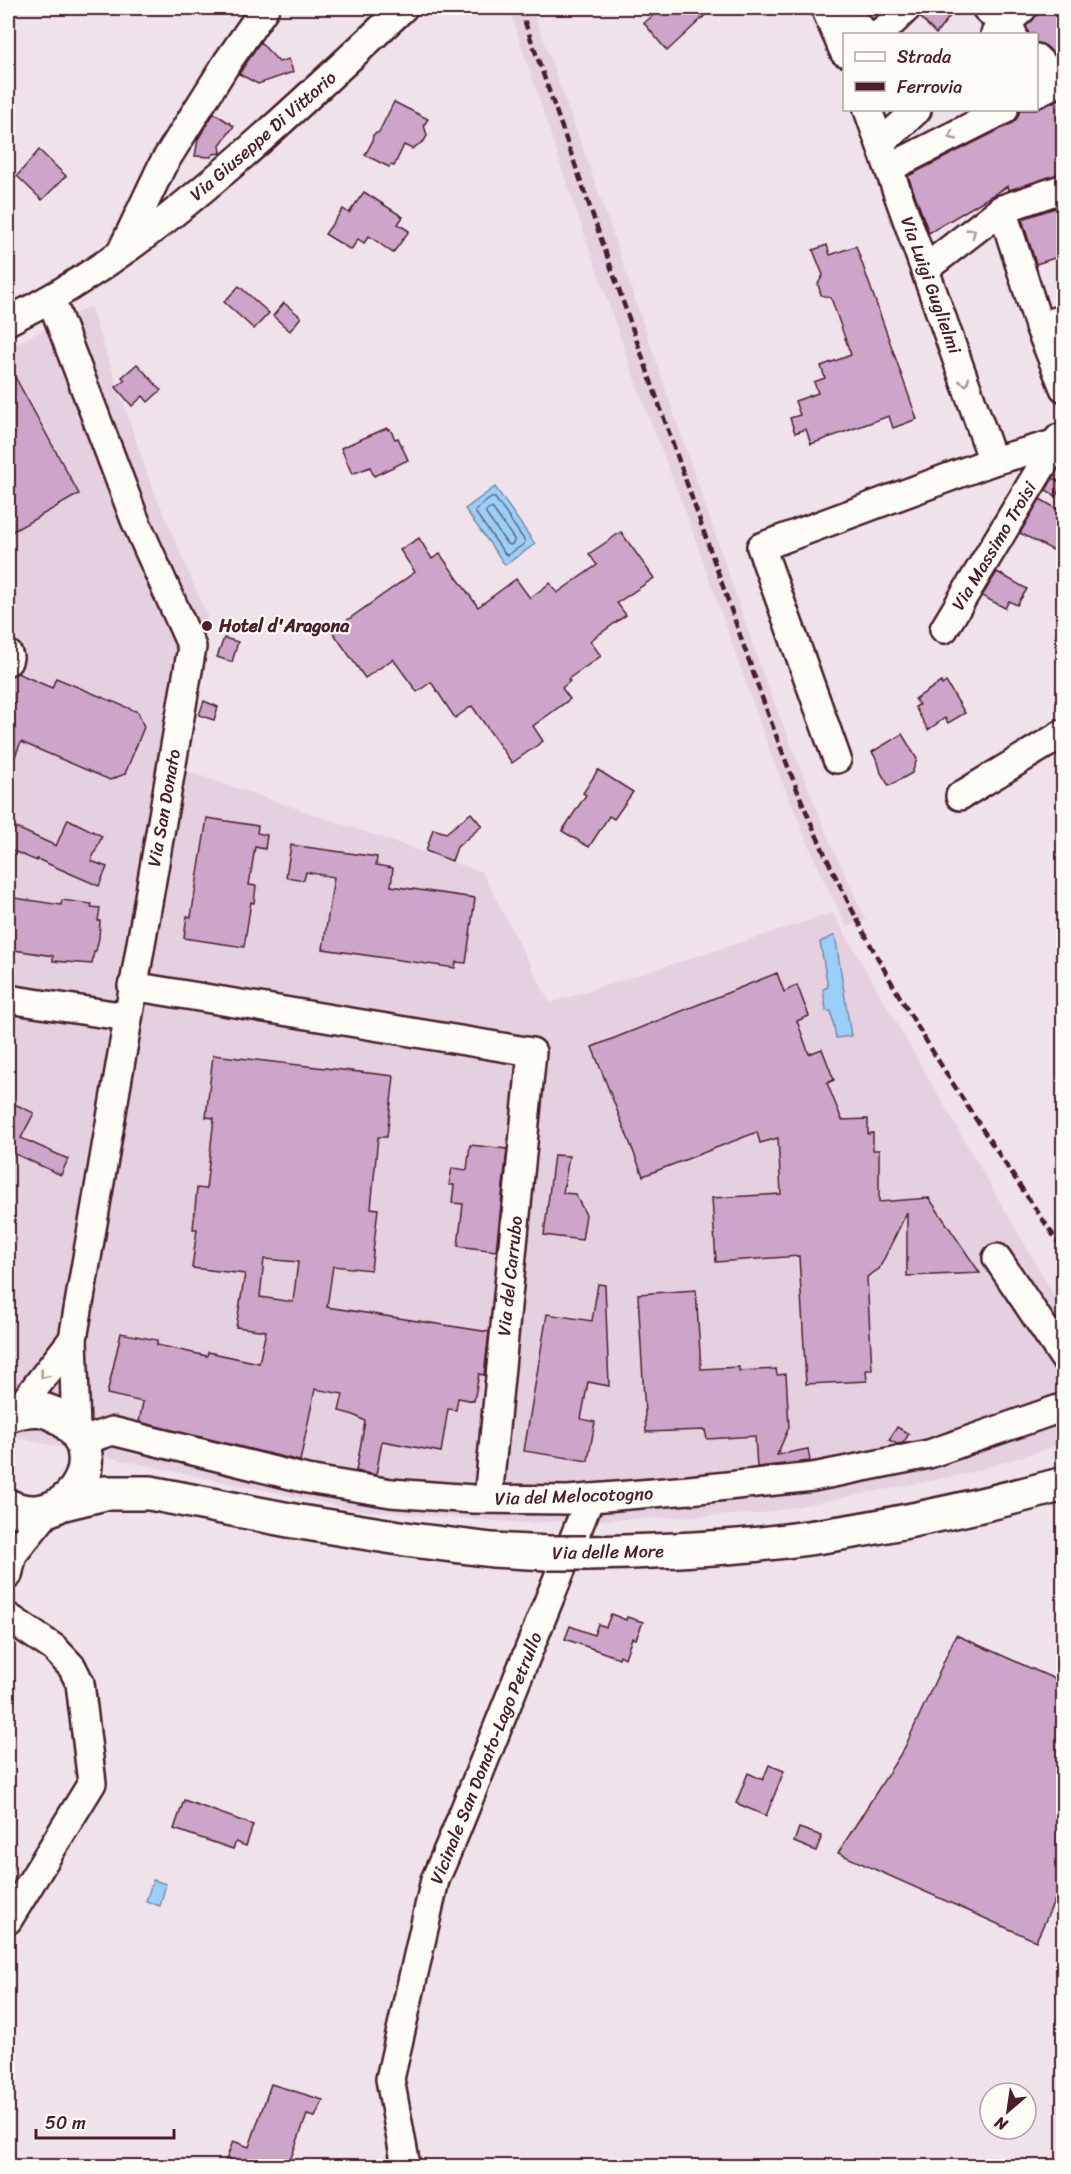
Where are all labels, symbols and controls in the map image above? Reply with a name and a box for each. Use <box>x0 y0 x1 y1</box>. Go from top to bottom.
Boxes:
legend <box>843 33 1038 111</box>
text: Strada <box>897 41 952 73</box>
street label: Via Giuseppe Di Vittorio <box>182 63 344 209</box>
text: Ferrovia <box>897 71 962 103</box>
one-way arrow <box>948 129 958 140</box>
street label: Via Luigi Guglielmi <box>891 212 971 359</box>
one-way arrow <box>965 229 976 240</box>
one-way arrow <box>958 376 971 387</box>
street label: Via Massimo Troisi <box>943 474 1046 617</box>
place label: Hotel d'Aragona <box>218 610 350 642</box>
marker: Hotel d'Aragona <box>200 619 214 633</box>
street label: Via San Donato <box>138 747 190 869</box>
street label: Via del Carrubo <box>488 1214 532 1338</box>
one-way arrow <box>40 1368 51 1379</box>
street label: Via del Melocotogno <box>494 1477 654 1515</box>
street label: Via delle More <box>552 1535 664 1569</box>
street label: Vicinale San Donato-Lago Petrullo <box>421 1627 551 1889</box>
north arrow <box>978 2081 1038 2141</box>
scale bar <box>36 2102 174 2140</box>
text: 50 m <box>45 2107 86 2139</box>
text: N <box>988 2108 1014 2140</box>

